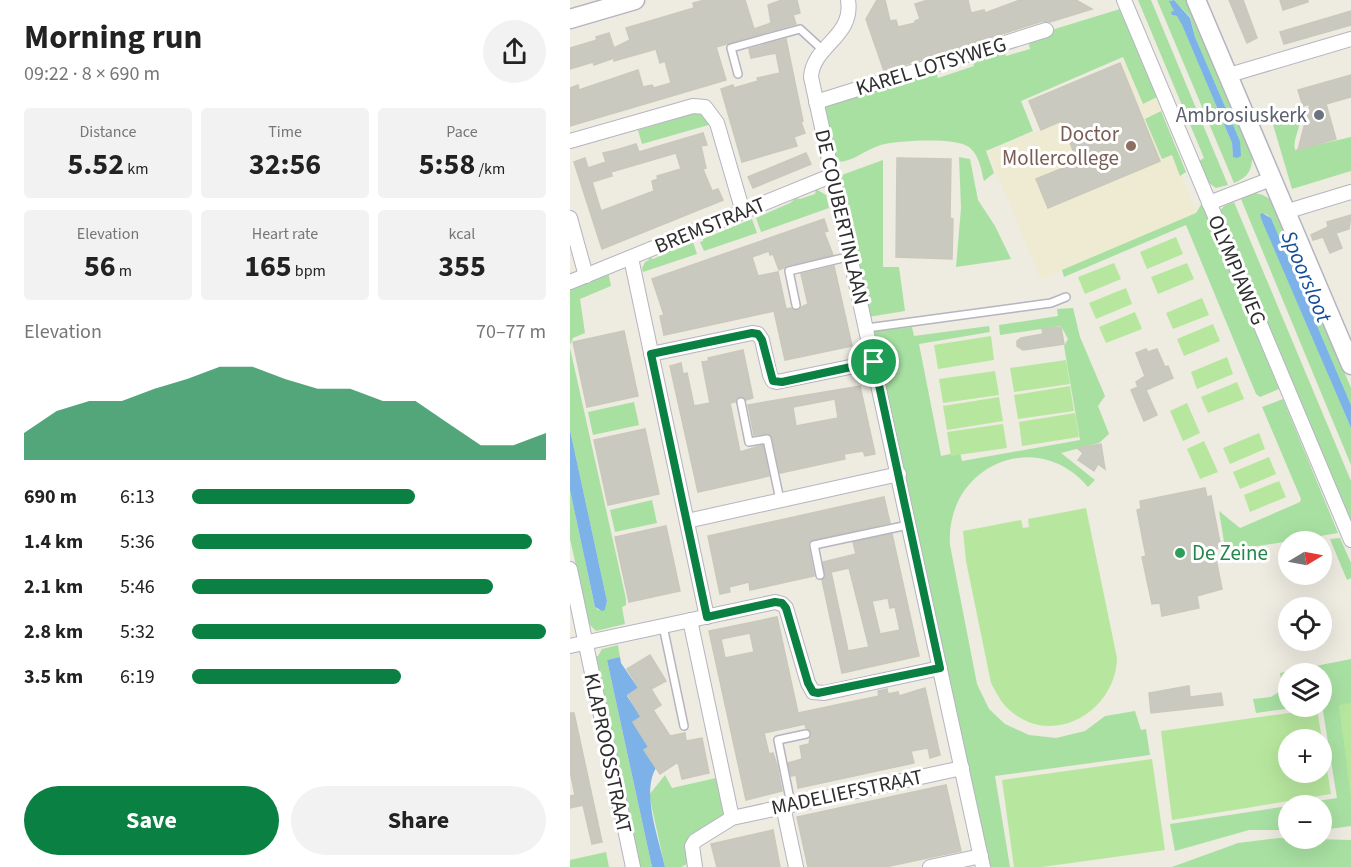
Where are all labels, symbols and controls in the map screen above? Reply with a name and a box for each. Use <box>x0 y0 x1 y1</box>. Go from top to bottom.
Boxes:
text: Morning run <box>24 14 202 61</box>
button: share <box>483 20 546 83</box>
street label: KAREL LOTSYWEG <box>852 29 1010 103</box>
text: 09:22 · 8 × 690 m <box>24 60 160 88</box>
place label: Ambrosiuskerk <box>1176 100 1308 130</box>
marker: Ambrosiuskerk <box>1312 108 1326 122</box>
place label: Doctor Mollercollege <box>1002 119 1120 173</box>
text: Distance <box>80 121 136 143</box>
text: Time <box>268 121 302 143</box>
text: Pace <box>446 121 478 143</box>
street label: DE COUBERTINLAAN <box>807 126 877 308</box>
marker: Doctor Mollercollege <box>1124 139 1138 153</box>
text: 5.52 <box>68 143 124 186</box>
text: 32:56 <box>249 143 321 186</box>
text: 5:58 <box>419 143 475 186</box>
text: km <box>124 158 148 180</box>
text: /km <box>475 158 505 180</box>
street label: BREMSTRAAT <box>650 189 770 261</box>
street label: OLYMPIAWEG <box>1200 210 1274 330</box>
text: Elevation <box>77 223 139 245</box>
text: Heart rate <box>252 223 318 245</box>
text: kcal <box>449 223 475 245</box>
water label: Spoorsloot <box>1272 226 1340 328</box>
text: 56 <box>84 245 116 288</box>
text: 165 <box>244 245 292 288</box>
text: 355 <box>438 245 486 288</box>
text: m <box>116 260 132 282</box>
text: bpm <box>292 260 326 282</box>
text: Elevation <box>24 318 102 346</box>
text: 70–77 m <box>476 318 546 346</box>
pin <box>848 336 899 387</box>
icon: arrive <box>857 345 890 378</box>
text: 690 m <box>24 483 77 511</box>
text: 6:13 <box>120 483 155 511</box>
text: 1.4 km <box>24 528 83 556</box>
text: 5:36 <box>120 528 155 556</box>
north arrow <box>1278 531 1332 585</box>
map controls <box>1278 531 1332 849</box>
place label: De Zeine <box>1192 538 1268 568</box>
marker: De Zeine <box>1173 546 1187 560</box>
text: 2.1 km <box>24 573 83 601</box>
text: 5:46 <box>120 573 155 601</box>
button: locate <box>1278 597 1332 651</box>
text: 2.8 km <box>24 618 83 646</box>
text: 5:32 <box>120 618 155 646</box>
text: 3.5 km <box>24 663 83 691</box>
text: 6:19 <box>120 663 155 691</box>
button: layers <box>1278 663 1332 717</box>
street label: KLAPROOSSTRAAT <box>576 670 640 836</box>
button: + <box>1278 729 1332 783</box>
street label: MADELIEFSTRAAT <box>769 761 925 823</box>
button: Save <box>24 786 279 855</box>
button: Share <box>291 786 546 855</box>
button: − <box>1278 795 1332 849</box>

